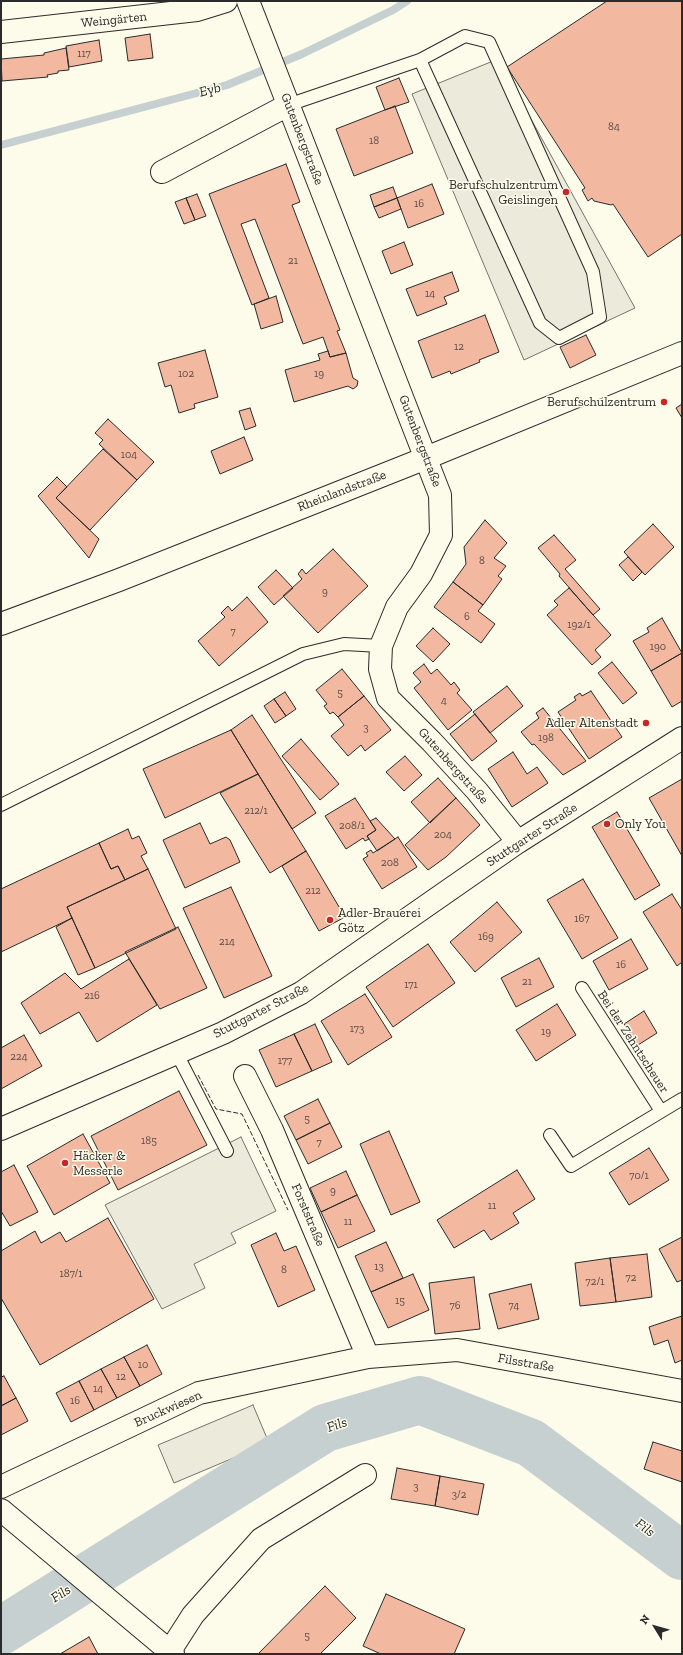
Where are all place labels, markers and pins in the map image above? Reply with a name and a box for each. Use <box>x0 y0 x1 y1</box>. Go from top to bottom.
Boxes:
place label: Berufschulzentrum Geislingen <box>449 177 558 208</box>
marker: Berufschulzentrum Geislingen <box>561 187 571 197</box>
place label: Berufschulzentrum <box>547 394 656 410</box>
marker: Berufschulzentrum <box>659 397 669 407</box>
place label: Adler Altenstadt <box>546 715 638 731</box>
marker: Adler Altenstadt <box>641 718 651 728</box>
place label: Only You <box>615 816 666 832</box>
marker: Only You <box>602 819 612 829</box>
place label: Adler-Brauerei Götz <box>338 905 421 936</box>
marker: Adler-Brauerei Götz <box>325 915 335 925</box>
place label: Häcker & Messerle <box>73 1148 126 1179</box>
marker: Häcker & Messerle <box>60 1158 70 1168</box>

